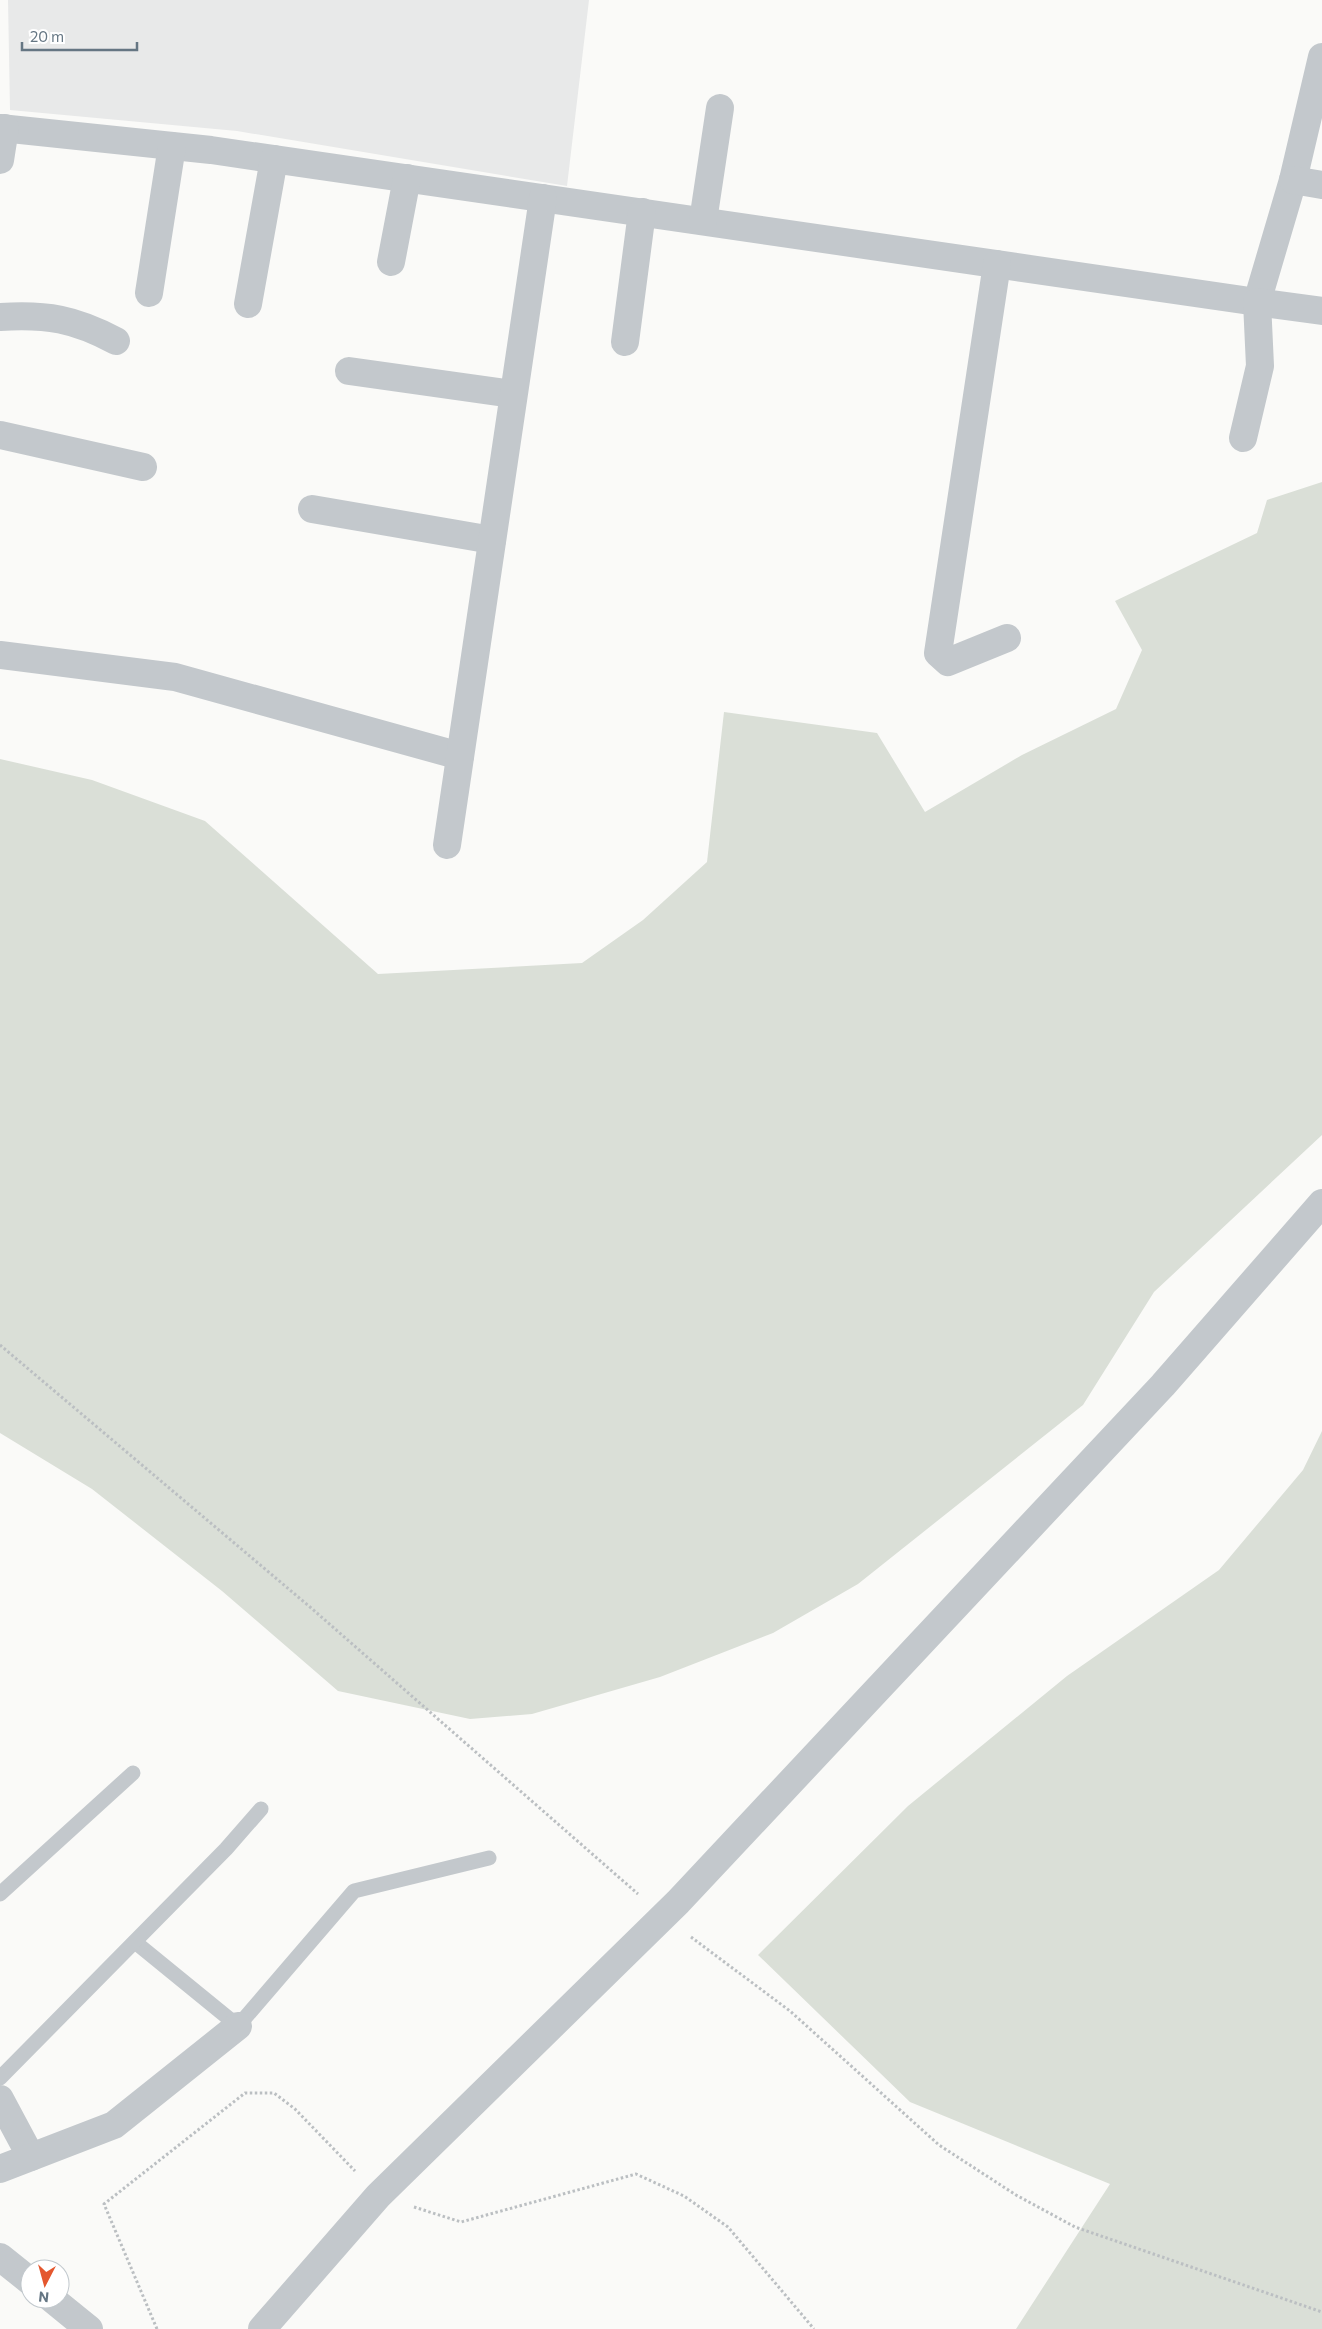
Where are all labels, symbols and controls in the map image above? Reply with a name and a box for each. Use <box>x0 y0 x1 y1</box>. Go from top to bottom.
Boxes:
scale bar <box>22 20 138 52</box>
text: 20 m <box>30 27 64 45</box>
north arrow <box>20 2259 70 2309</box>
text: N <box>37 2288 50 2306</box>

